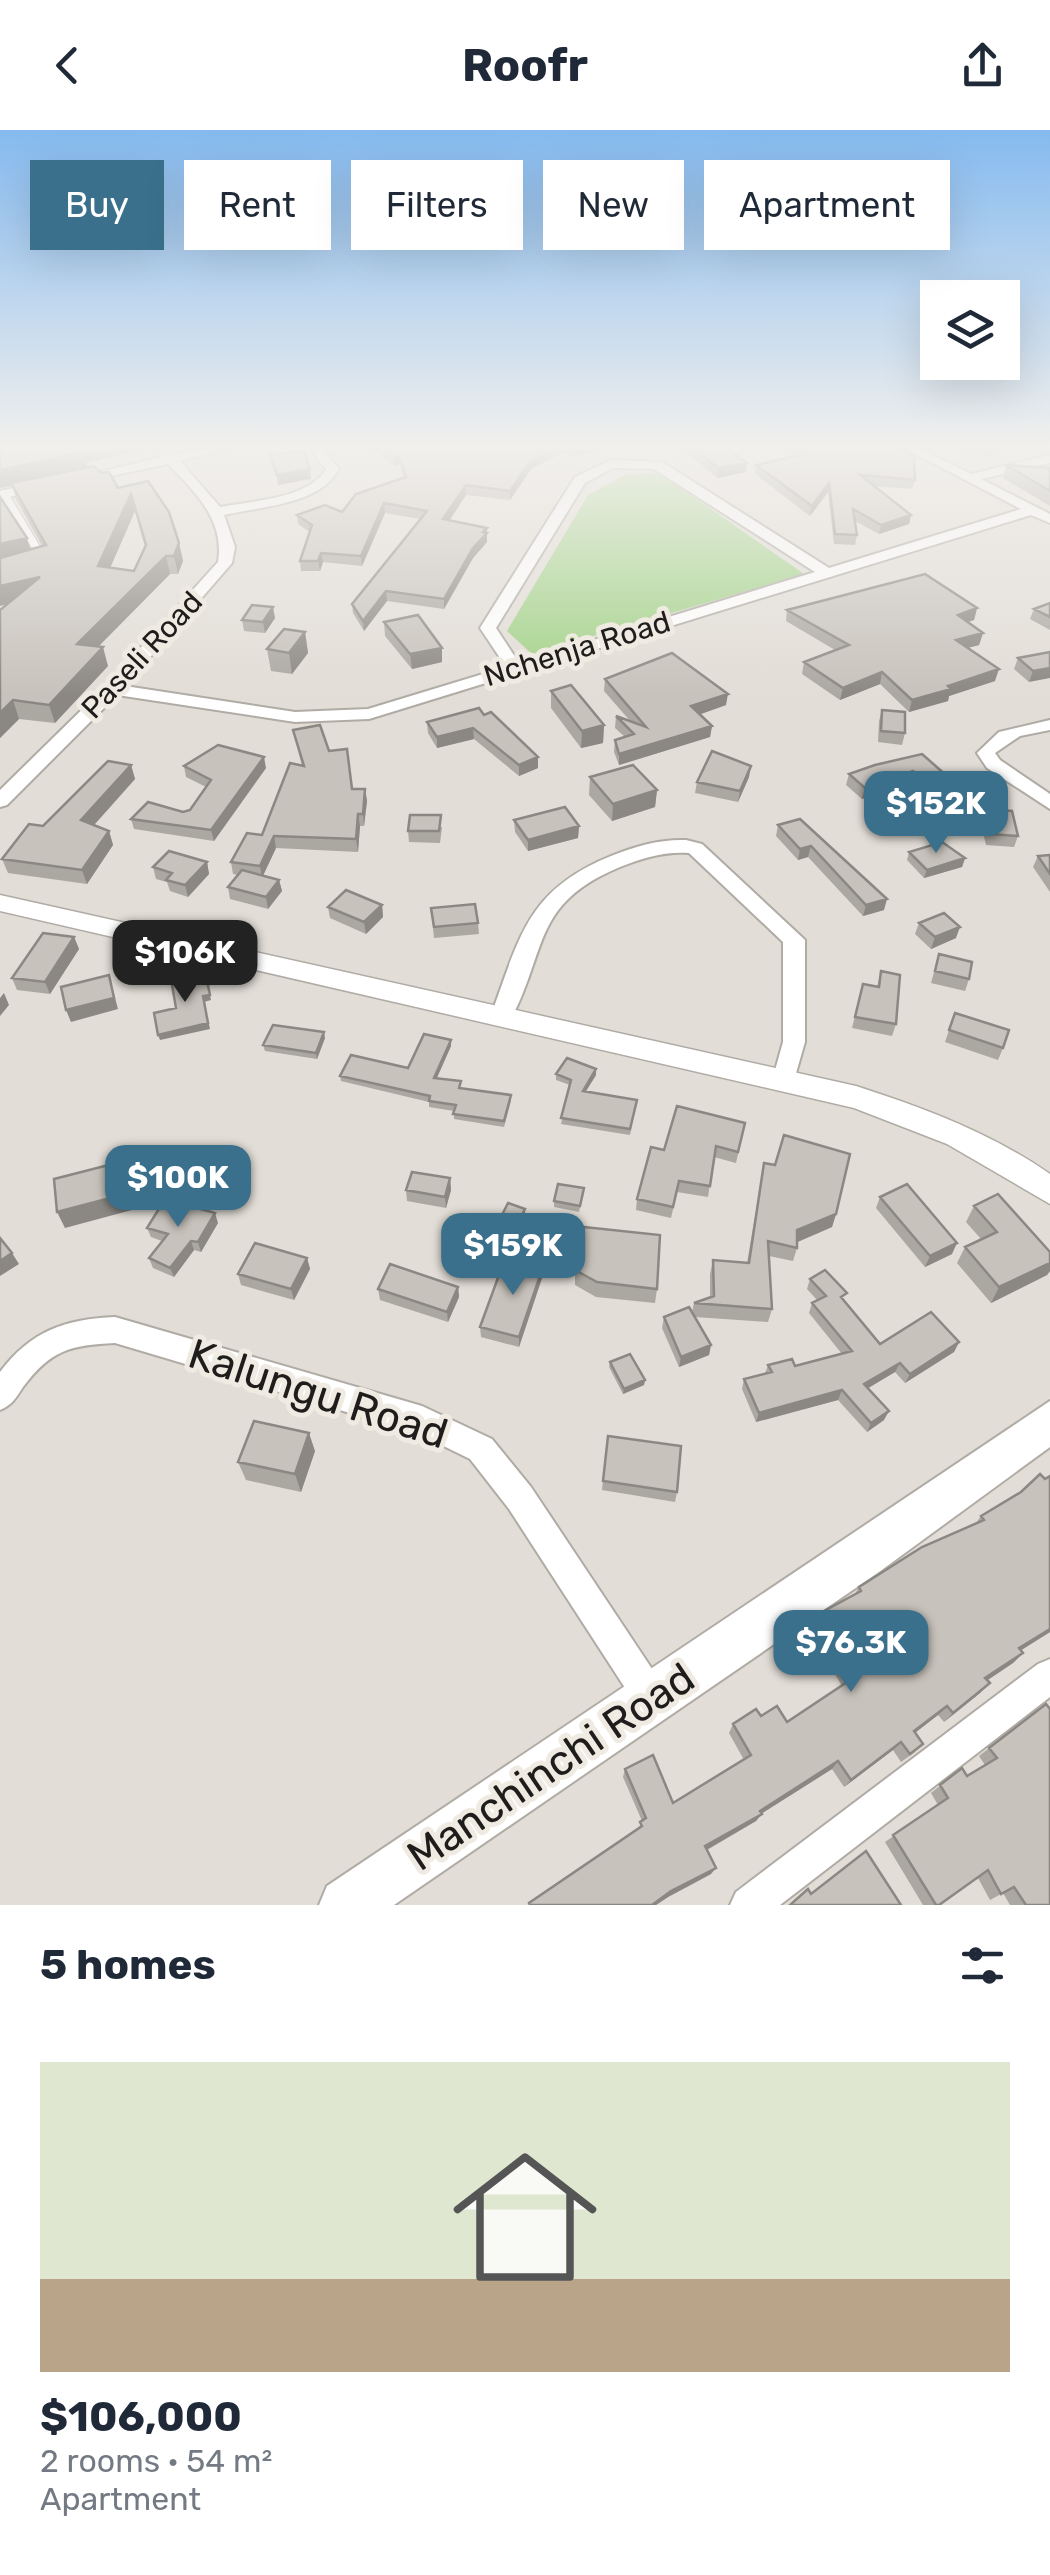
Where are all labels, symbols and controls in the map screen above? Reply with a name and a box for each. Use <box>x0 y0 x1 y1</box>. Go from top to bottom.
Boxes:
icon: back <box>40 38 95 93</box>
icon: share <box>955 38 1010 93</box>
text: Roofr <box>462 39 588 92</box>
chip: Buy <box>30 160 164 250</box>
chip: Rent <box>184 160 331 250</box>
chip: Filters <box>351 160 523 250</box>
chip: New <box>543 160 684 250</box>
chip: Apartment <box>704 160 950 250</box>
map controls <box>920 280 1020 380</box>
button: layers <box>920 280 1020 380</box>
street label: Paseli Road <box>74 584 210 726</box>
street label: Nchenja Road <box>479 604 675 694</box>
pin: $152K <box>866 771 1006 856</box>
text: $152K <box>886 784 986 822</box>
pin: $106K <box>115 920 255 1005</box>
text: $106K <box>134 933 236 971</box>
pin: $100K <box>108 1145 248 1230</box>
text: $100K <box>127 1158 229 1196</box>
pin: $159K <box>443 1213 583 1298</box>
text: $159K <box>463 1226 563 1264</box>
street label: Kalungu Road <box>182 1329 454 1459</box>
pin: $76.3K <box>770 1610 932 1695</box>
text: $76.3K <box>795 1623 907 1661</box>
street label: Manchinchi Road <box>398 1653 704 1881</box>
icon: filters <box>955 1938 1010 1993</box>
text: 5 homes <box>40 1940 216 1990</box>
icon: home <box>435 2127 615 2307</box>
text: $106,000 <box>40 2392 242 2442</box>
text: 2 rooms · 54 m² <box>40 2442 272 2480</box>
text: Apartment <box>40 2480 201 2518</box>

